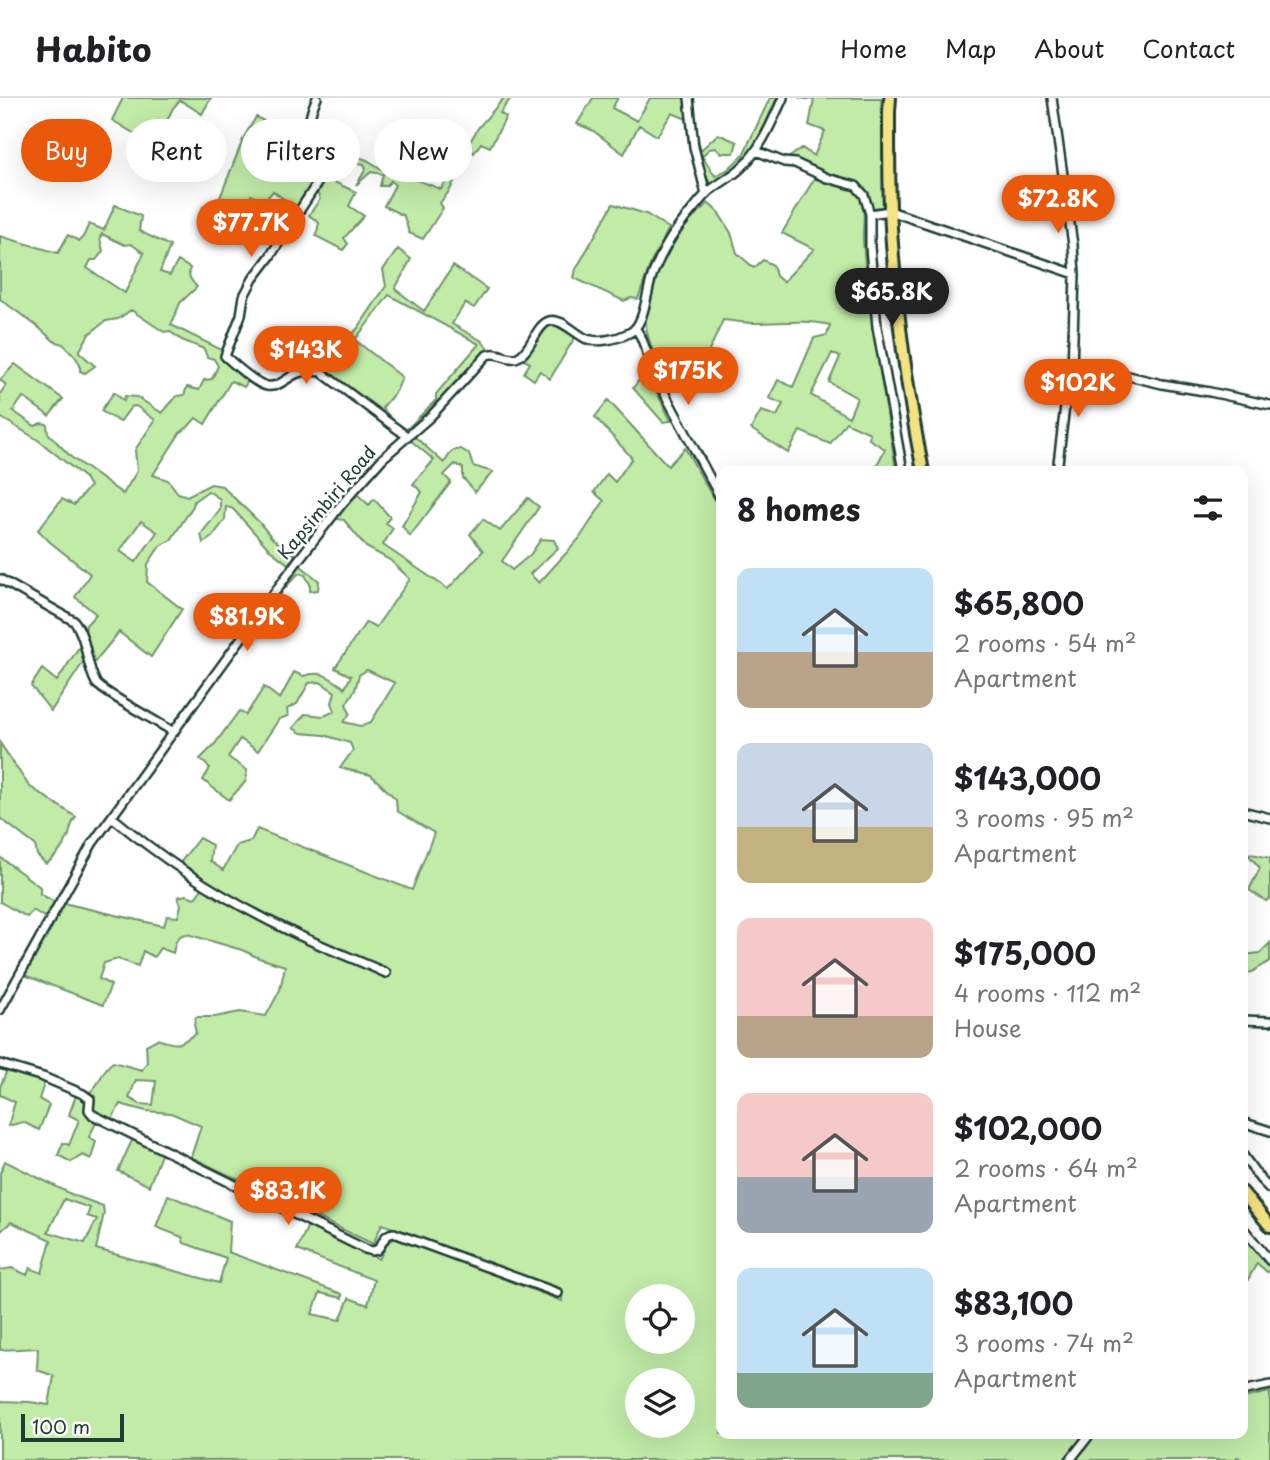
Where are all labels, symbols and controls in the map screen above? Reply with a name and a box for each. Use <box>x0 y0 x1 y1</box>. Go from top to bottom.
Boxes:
text: Habito <box>35 23 151 73</box>
text: Home <box>840 30 907 66</box>
text: Map <box>945 30 996 66</box>
text: About <box>1034 30 1104 66</box>
text: Contact <box>1142 30 1235 66</box>
chip: Buy <box>21 119 112 182</box>
chip: Rent <box>126 119 227 182</box>
chip: Filters <box>241 119 360 182</box>
chip: New <box>374 119 472 182</box>
pin: $72.8K <box>1001 176 1115 235</box>
text: $72.8K <box>1018 180 1098 215</box>
pin: $77.7K <box>194 200 308 259</box>
text: $77.7K <box>212 204 290 239</box>
pin: $65.8K <box>835 268 949 328</box>
text: $65.8K <box>851 273 933 308</box>
pin: $143K <box>257 327 355 386</box>
text: $143K <box>270 331 342 366</box>
pin: $175K <box>639 348 737 407</box>
text: $175K <box>653 352 723 387</box>
pin: $102K <box>1029 360 1127 419</box>
text: $102K <box>1040 364 1116 399</box>
street label: Kapsimbiri Road <box>270 439 382 565</box>
text: 8 homes <box>737 486 860 531</box>
icon: filters <box>1189 489 1227 527</box>
text: $65,800 <box>954 580 1084 625</box>
pin: $81.9K <box>190 594 304 653</box>
icon: home <box>793 596 877 680</box>
text: $81.9K <box>209 598 285 633</box>
text: 2 rooms · 54 m² <box>954 625 1137 660</box>
text: Apartment <box>954 660 1077 695</box>
text: $143,000 <box>954 755 1101 800</box>
icon: home <box>793 771 877 855</box>
text: 3 rooms · 95 m² <box>954 800 1134 835</box>
text: Apartment <box>954 835 1077 870</box>
text: $175,000 <box>954 930 1096 975</box>
icon: home <box>793 946 877 1030</box>
text: 4 rooms · 112 m² <box>954 975 1141 1010</box>
text: House <box>954 1010 1021 1045</box>
text: $102,000 <box>954 1105 1102 1150</box>
icon: home <box>793 1121 877 1205</box>
text: 2 rooms · 64 m² <box>954 1150 1138 1185</box>
pin: $83.1K <box>231 1168 345 1227</box>
text: $83.1K <box>250 1172 326 1207</box>
text: Apartment <box>954 1185 1077 1220</box>
text: $83,100 <box>954 1280 1074 1325</box>
map controls <box>625 1284 695 1438</box>
button: locate <box>625 1284 695 1354</box>
icon: home <box>793 1296 877 1380</box>
text: 3 rooms · 74 m² <box>954 1325 1134 1360</box>
text: Apartment <box>954 1360 1077 1395</box>
button: layers <box>625 1368 695 1438</box>
scale bar <box>21 1411 124 1443</box>
text: 100 m <box>32 1412 90 1440</box>

